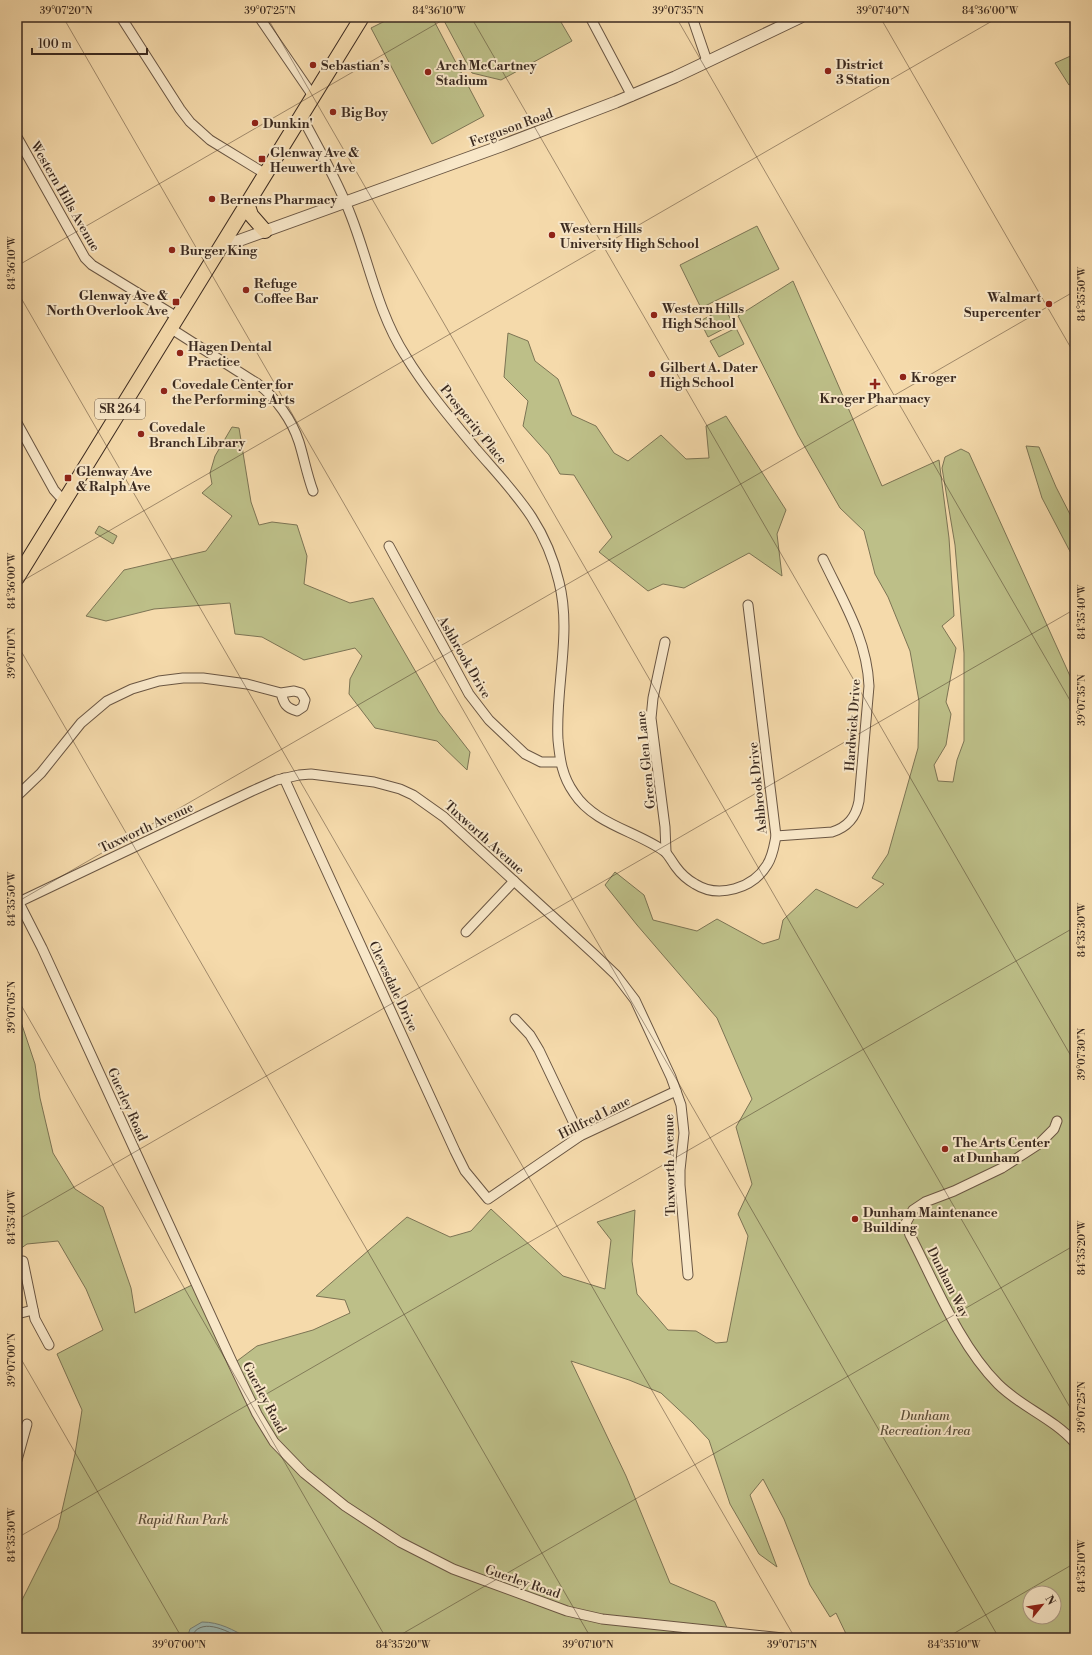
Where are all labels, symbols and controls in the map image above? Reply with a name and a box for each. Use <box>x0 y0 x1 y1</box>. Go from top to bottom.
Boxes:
text: 39°07'20"N <box>40 5 93 17</box>
text: 39°07'25"N <box>244 5 296 17</box>
text: 84°36'10"W <box>412 5 467 17</box>
text: 39°07'35"N <box>652 5 704 17</box>
text: 39°07'40"N <box>857 5 910 17</box>
text: 84°36'00"W <box>962 5 1019 17</box>
scale bar <box>32 30 147 56</box>
text: 100 m <box>38 37 72 52</box>
place label: District 3 Station <box>836 57 890 88</box>
place label: Sebastian’s <box>321 58 390 74</box>
place label: Arch McCartney Stadium <box>435 58 537 89</box>
marker: Sebastian’s <box>308 60 318 70</box>
marker: District 3 Station <box>823 66 833 76</box>
marker: Arch McCartney Stadium <box>423 67 433 77</box>
place label: Big Boy <box>341 105 388 121</box>
street label: Ferguson Road <box>468 105 556 150</box>
marker: Big Boy <box>328 107 338 117</box>
place label: Dunkin' <box>263 116 313 132</box>
marker: Dunkin' <box>250 118 260 128</box>
street label: Western Hills Avenue <box>27 138 103 255</box>
place label: Glenway Ave & Heuwerth Ave <box>270 145 359 176</box>
marker: Glenway Ave & Heuwerth Ave <box>257 154 267 164</box>
place label: Bernens Pharmacy <box>220 192 338 208</box>
marker: Bernens Pharmacy <box>207 194 217 204</box>
place label: Western Hills University High School <box>559 221 700 252</box>
marker: Western Hills University High School <box>547 230 557 240</box>
text: 84°36'10"W <box>6 235 18 290</box>
place label: Burger King <box>180 243 258 259</box>
marker: Burger King <box>167 245 177 255</box>
text: 84°35'50"W <box>1076 266 1088 321</box>
place label: Refuge Coffee Bar <box>254 276 319 307</box>
marker: Refuge Coffee Bar <box>241 285 251 295</box>
place label: Glenway Ave & North Overlook Ave <box>46 288 168 319</box>
place label: Walmart Supercenter <box>964 290 1041 321</box>
marker: Glenway Ave & North Overlook Ave <box>171 297 181 307</box>
marker: Walmart Supercenter <box>1044 299 1054 309</box>
place label: Western Hills High School <box>661 301 745 332</box>
marker: Western Hills High School <box>649 310 659 320</box>
place label: Hagen Dental Practice <box>188 339 272 370</box>
marker: Hagen Dental Practice <box>175 348 185 358</box>
place label: Gilbert A. Dater High School <box>660 360 759 391</box>
marker: Gilbert A. Dater High School <box>647 369 657 379</box>
place label: Kroger <box>911 370 957 386</box>
marker: Kroger <box>898 372 908 382</box>
place label: Covedale Center for the Performing Arts <box>172 377 295 408</box>
marker: Kroger Pharmacy <box>870 379 880 389</box>
street label: Prosperity Place <box>436 382 510 468</box>
marker: Covedale Center for the Performing Arts <box>159 386 169 396</box>
place label: Kroger Pharmacy <box>820 391 931 407</box>
road number: SR 264 <box>95 399 145 419</box>
place label: Covedale Branch Library <box>149 420 246 451</box>
marker: Covedale Branch Library <box>136 429 146 439</box>
place label: Glenway Ave & Ralph Ave <box>76 464 152 495</box>
marker: Glenway Ave & Ralph Ave <box>63 473 73 483</box>
text: 84°36'00"W <box>6 552 18 609</box>
text: 84°35'40"W <box>1076 584 1088 639</box>
street label: Ashbrook Drive <box>434 613 494 702</box>
text: 39°07'10"N <box>6 627 18 679</box>
text: 39°07'35"N <box>1076 674 1088 726</box>
street label: Hardwick Drive <box>842 678 864 772</box>
street label: Green Glen Lane <box>633 710 659 810</box>
street label: Ashbrook Drive <box>745 741 771 836</box>
street label: Tuxworth Avenue <box>441 798 528 878</box>
street label: Tuxworth Avenue <box>97 799 197 857</box>
text: 84°35'50"W <box>6 871 18 926</box>
text: 84°35'30"W <box>1076 902 1088 957</box>
street label: Clevesdale Drive <box>365 939 421 1035</box>
text: 39°07'05"N <box>6 980 18 1033</box>
text: 39°07'30"N <box>1076 1027 1088 1080</box>
street label: Guerley Road <box>104 1065 151 1144</box>
street label: Hillfred Lane <box>556 1093 634 1143</box>
street label: Tuxworth Avenue <box>661 1113 679 1216</box>
place label: The Arts Center at Dunham <box>953 1135 1051 1166</box>
marker: The Arts Center at Dunham <box>940 1144 950 1154</box>
text: 84°35'40"W <box>6 1189 18 1244</box>
place label: Dunham Maintenance Building <box>863 1205 998 1236</box>
marker: Dunham Maintenance Building <box>850 1214 860 1224</box>
text: 84°35'20"W <box>1076 1220 1088 1275</box>
street label: Dunham Way <box>923 1244 973 1321</box>
text: 39°07'00"N <box>6 1333 18 1387</box>
street label: Guerley Road <box>239 1359 290 1436</box>
text: 39°07'25"N <box>1076 1381 1088 1433</box>
park label: Dunham Recreation Area <box>879 1408 971 1439</box>
text: 84°35'30"W <box>6 1507 18 1562</box>
park label: Rapid Run Park <box>136 1512 229 1528</box>
text: 84°35'10"W <box>1076 1539 1088 1592</box>
street label: Guerley Road <box>483 1562 563 1602</box>
north arrow <box>1022 1585 1062 1625</box>
text: N <box>1042 1593 1058 1608</box>
text: 39°07'00"N <box>152 1639 206 1651</box>
text: 84°35'20"W <box>376 1639 431 1651</box>
text: 39°07'10"N <box>562 1639 614 1651</box>
text: 39°07'15"N <box>767 1639 818 1651</box>
text: 84°35'10"W <box>928 1639 981 1651</box>

